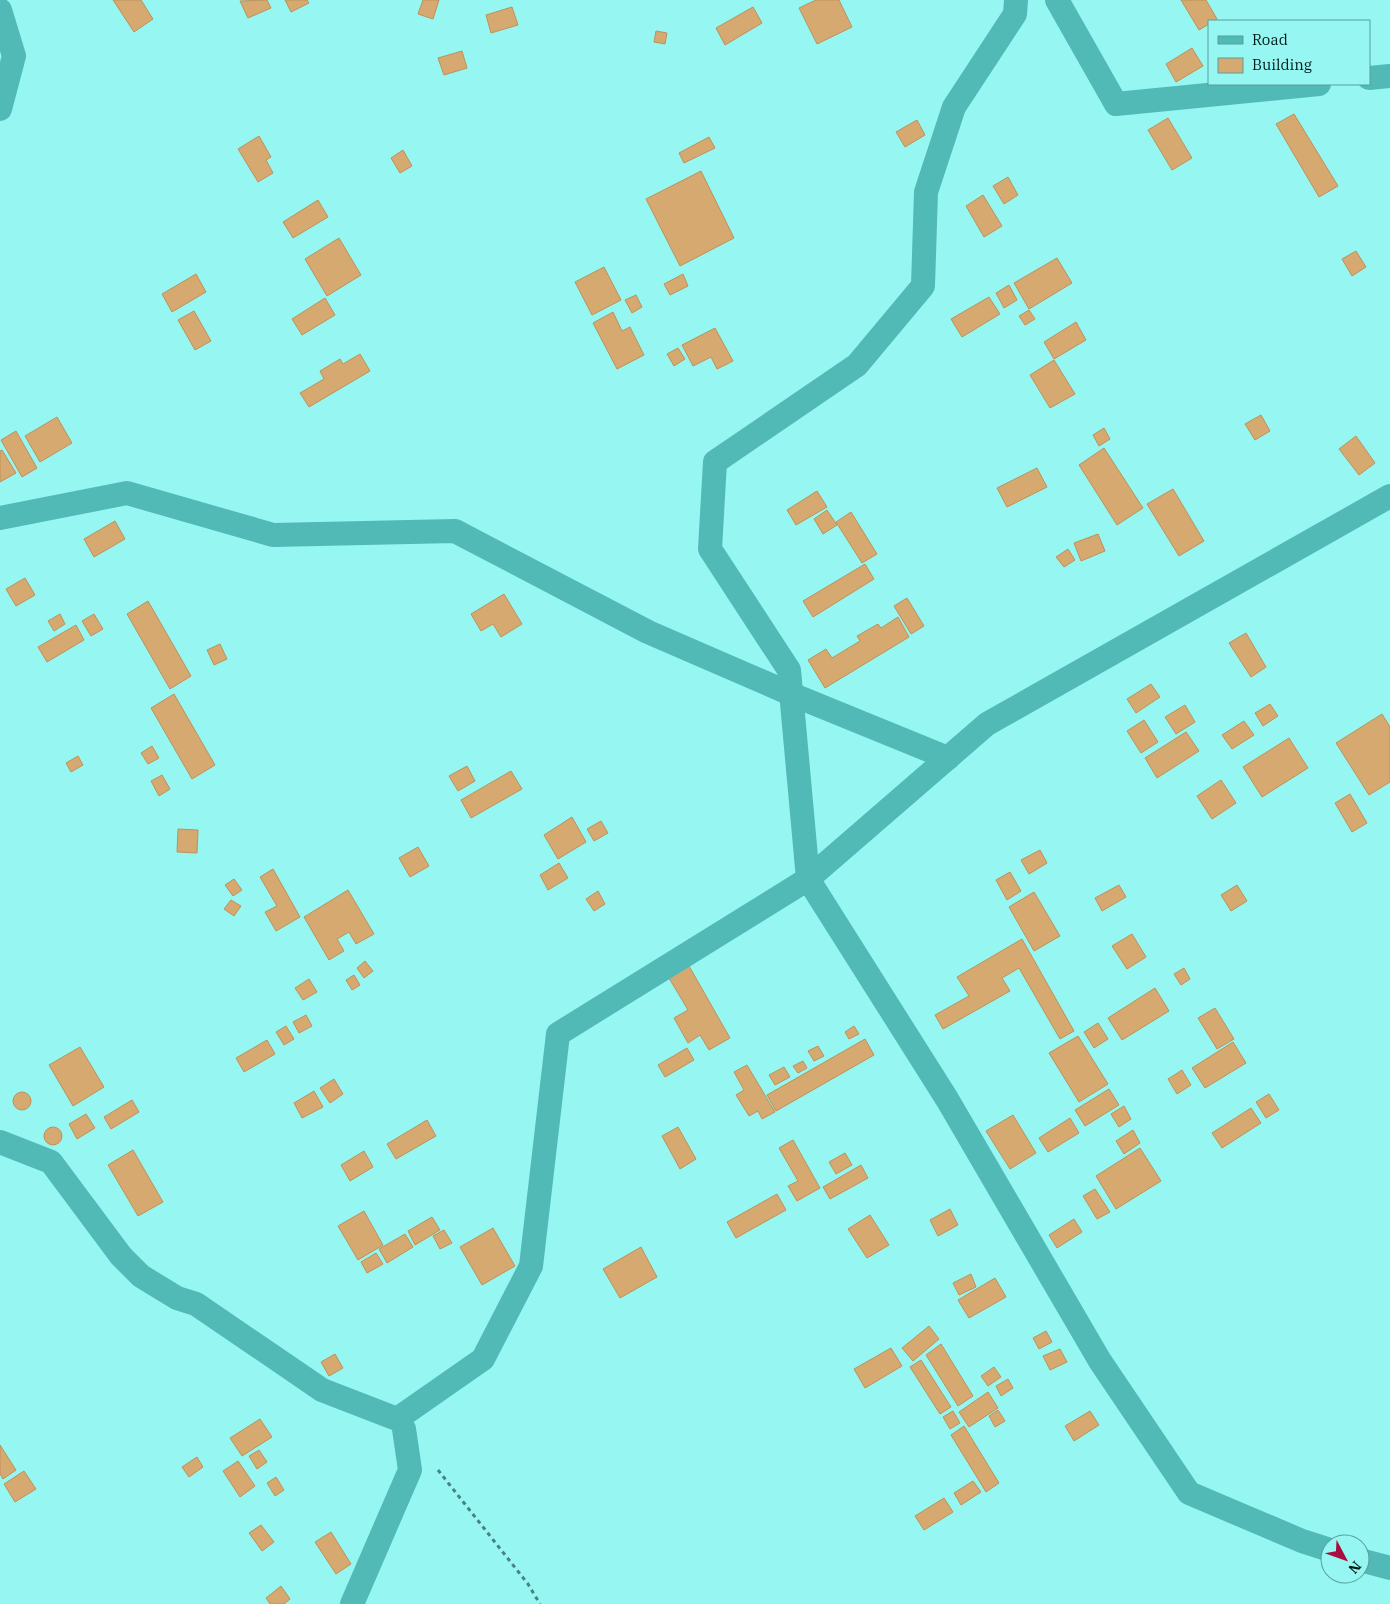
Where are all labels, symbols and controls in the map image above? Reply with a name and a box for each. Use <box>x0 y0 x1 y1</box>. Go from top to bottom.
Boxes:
legend <box>1208 20 1370 85</box>
text: Road <box>1252 30 1288 49</box>
text: Building <box>1252 55 1312 74</box>
north arrow <box>1320 1534 1370 1584</box>
text: N <box>1344 1557 1365 1578</box>

